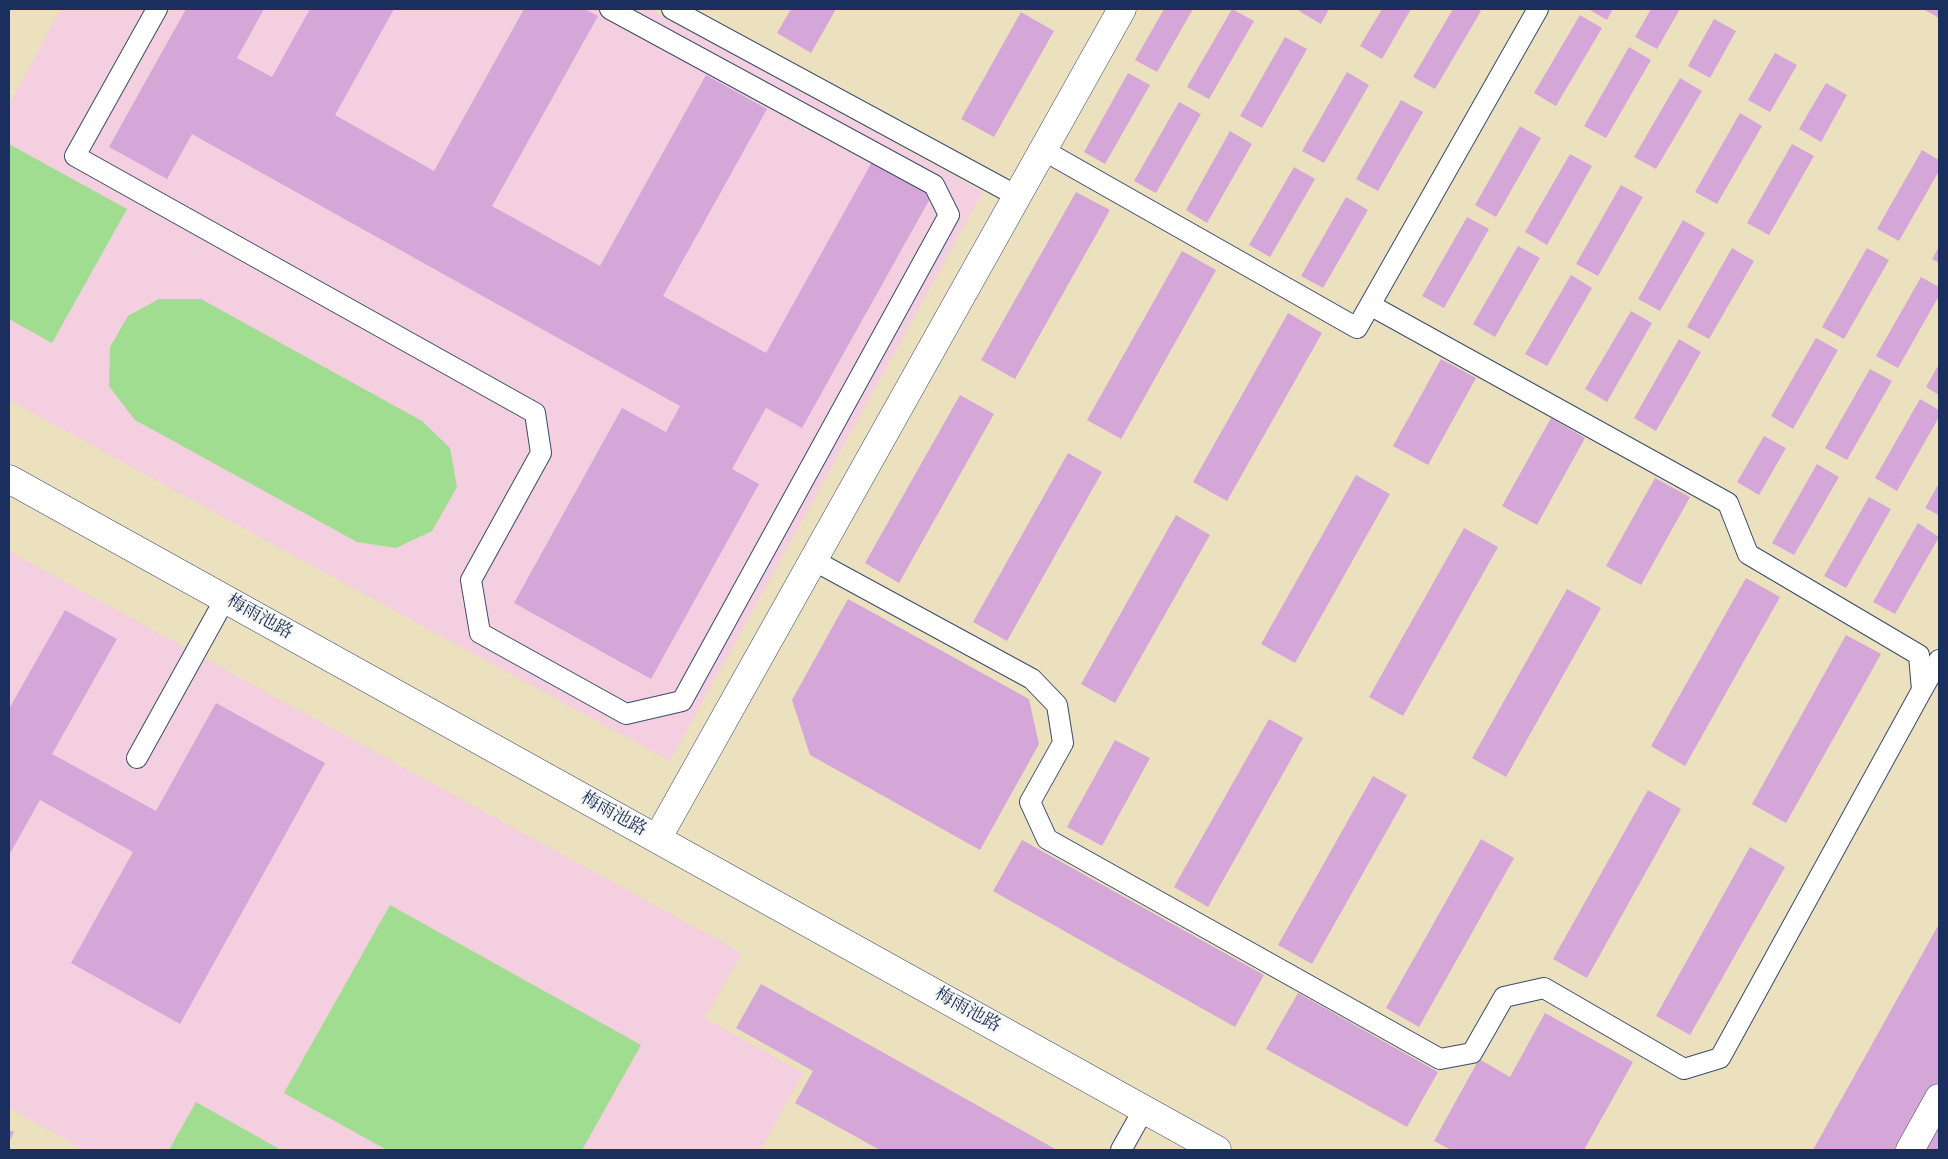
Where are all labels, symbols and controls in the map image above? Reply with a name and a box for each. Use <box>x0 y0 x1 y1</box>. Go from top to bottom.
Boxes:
street label: 梅雨池路 <box>222 591 296 645</box>
street label: 梅雨池路 <box>576 788 650 842</box>
street label: 梅雨池路 <box>930 984 1004 1038</box>

